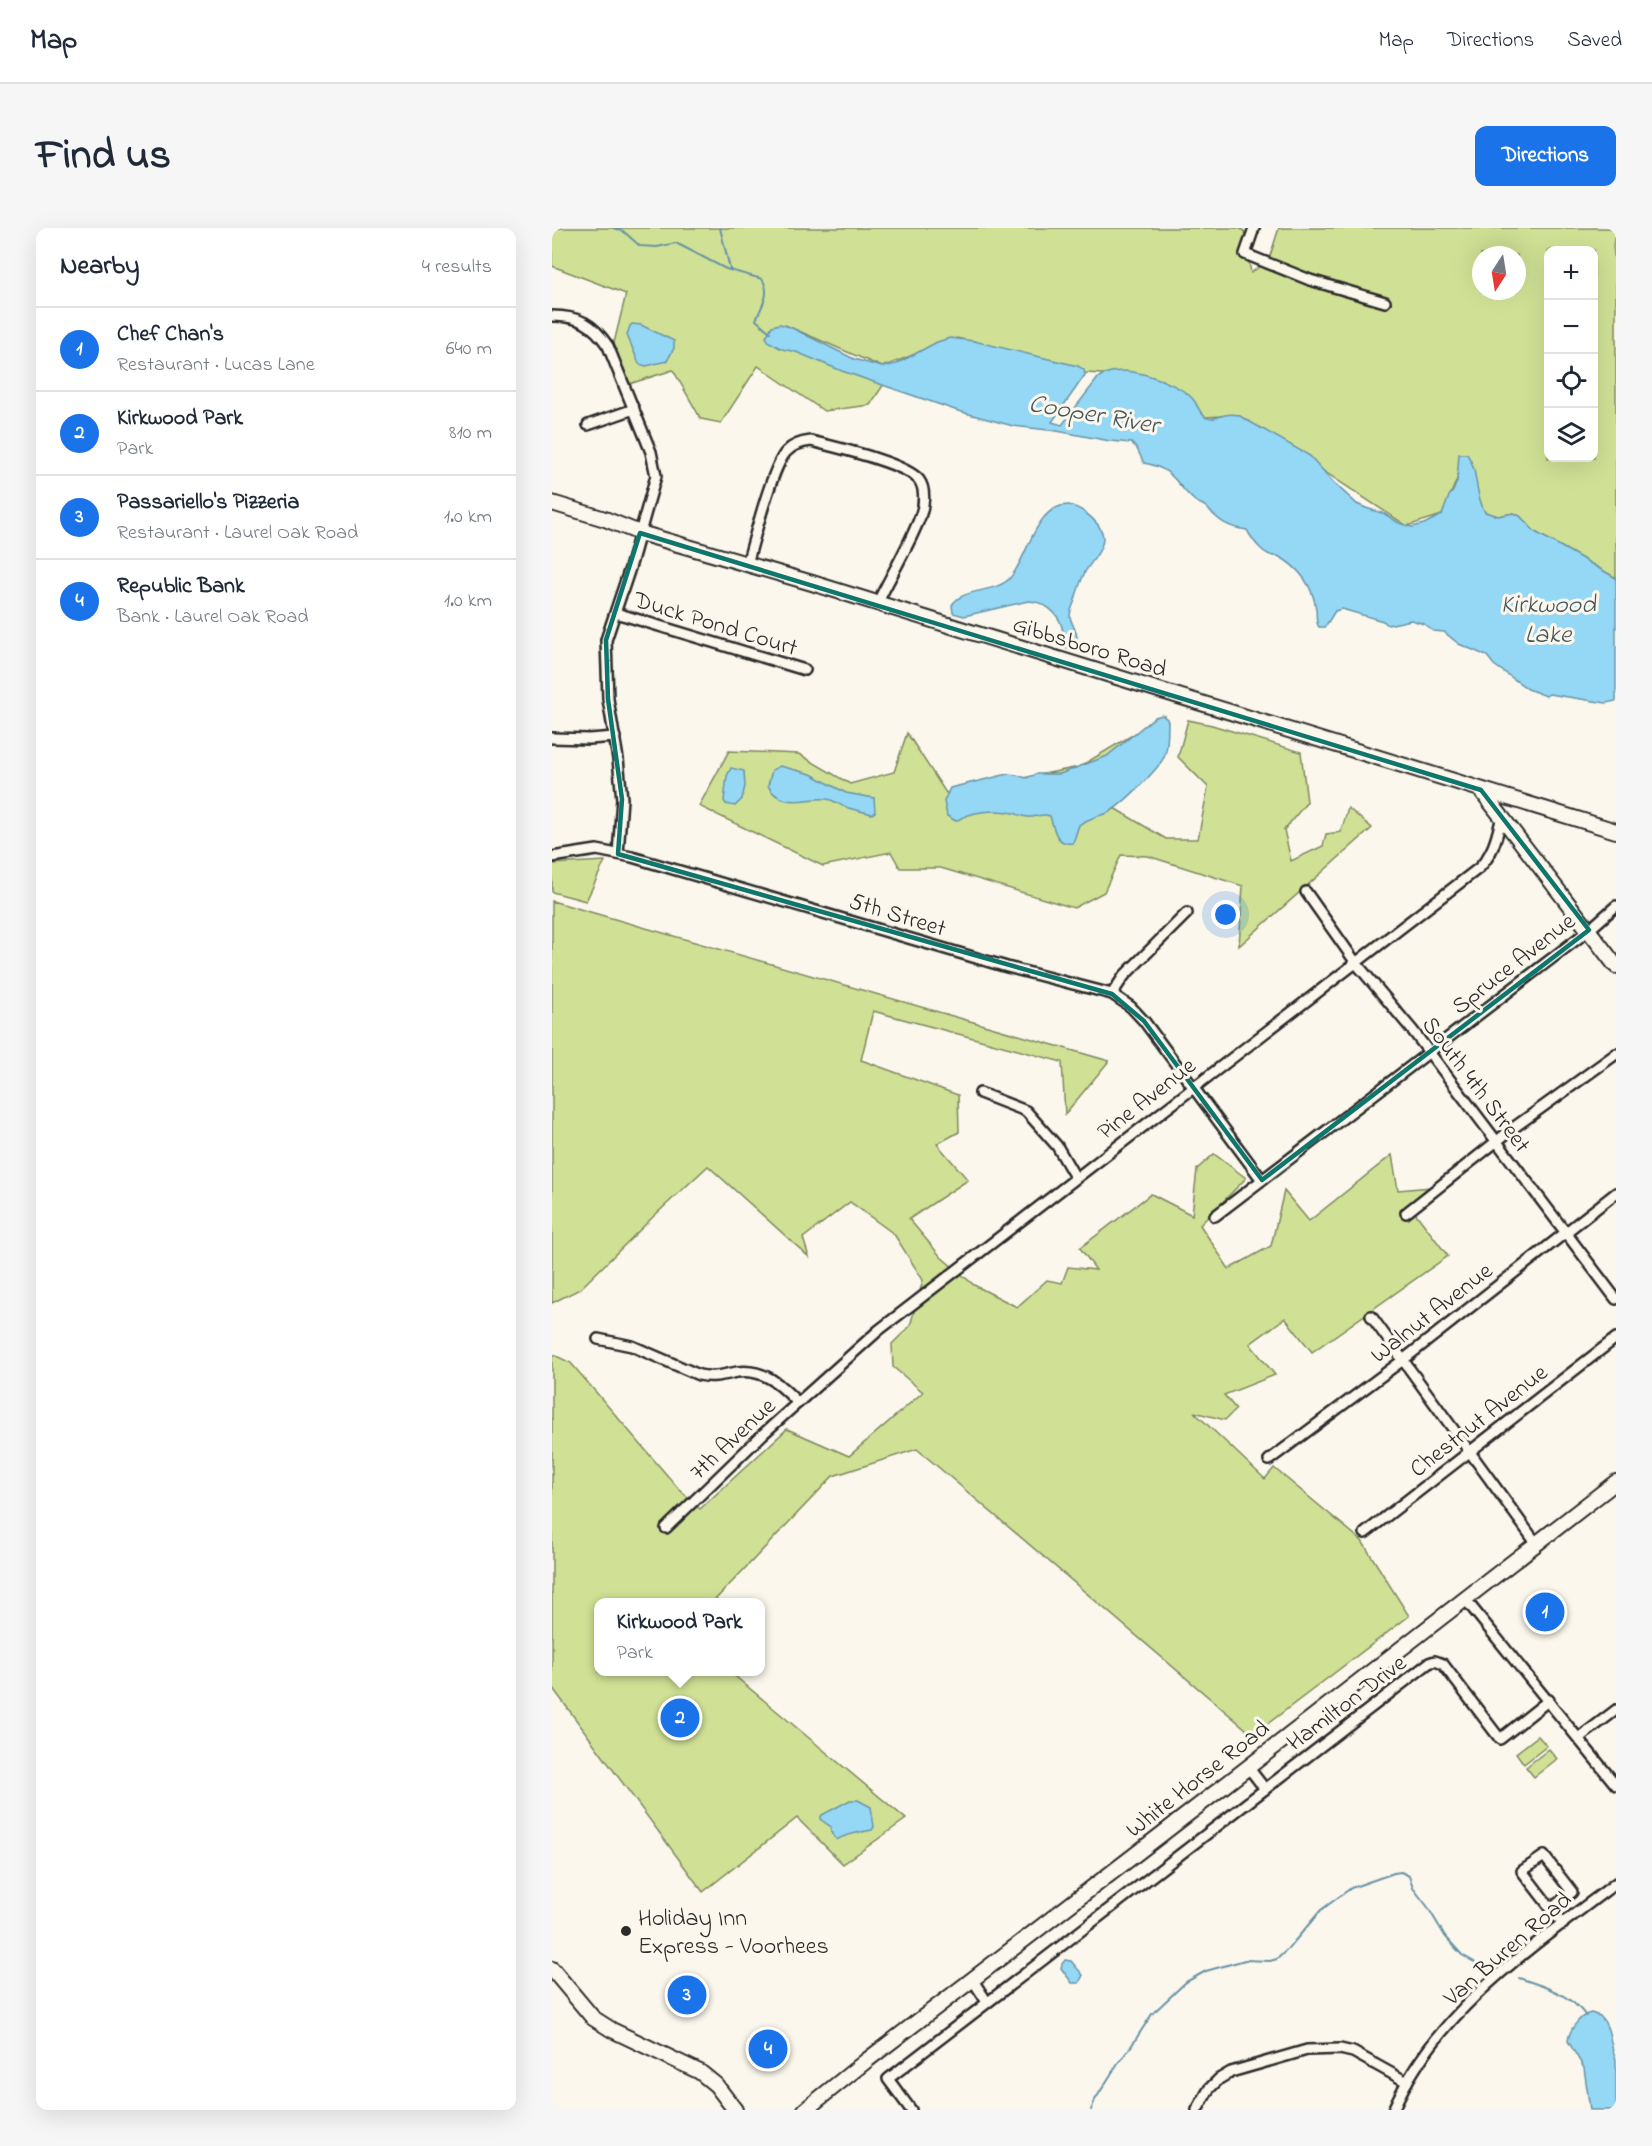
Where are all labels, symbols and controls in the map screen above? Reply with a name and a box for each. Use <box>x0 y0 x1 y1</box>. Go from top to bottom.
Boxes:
text: Map <box>30 21 77 62</box>
text: Map <box>1378 26 1414 56</box>
text: Directions <box>1447 26 1534 56</box>
text: Saved <box>1567 26 1622 56</box>
text: Find us <box>36 126 171 187</box>
button: Directions <box>1475 126 1616 186</box>
north arrow <box>1472 246 1526 300</box>
map controls <box>1544 246 1598 462</box>
button: + <box>1544 246 1598 300</box>
text: Nearby <box>60 248 139 286</box>
text: 4 results <box>422 253 492 282</box>
button: − <box>1544 300 1598 354</box>
text: Chef Chan's <box>117 319 224 351</box>
text: 1 <box>76 335 83 364</box>
text: 640 m <box>446 335 492 364</box>
text: Restaurant · Lucas Lane <box>117 351 315 380</box>
button: locate <box>1544 354 1598 408</box>
water label: Cooper River <box>1026 386 1164 447</box>
text: Kirkwood Park <box>117 403 243 435</box>
button: layers <box>1544 408 1598 462</box>
text: 2 <box>75 419 84 448</box>
text: 810 m <box>449 419 492 448</box>
text: Park <box>117 435 153 464</box>
text: Passariello's Pizzeria <box>117 487 299 519</box>
text: 3 <box>75 503 84 532</box>
text: 1.0 km <box>444 503 492 532</box>
text: Restaurant · Laurel Oak Road <box>117 519 358 548</box>
text: Republic Bank <box>117 571 245 603</box>
street label: Duck Pond Court <box>628 584 801 667</box>
text: 4 <box>75 587 84 616</box>
text: 1.0 km <box>444 587 492 616</box>
water label: Kirkwood Lake <box>1500 587 1597 655</box>
text: Bank · Laurel Oak Road <box>117 603 308 632</box>
street label: Gibbsboro Road <box>1008 608 1171 689</box>
street label: 5th Street <box>844 885 950 948</box>
your location <box>1211 900 1240 929</box>
street label: Spruce Avenue <box>1445 905 1584 1025</box>
street label: South 4th Street <box>1412 1010 1538 1161</box>
street label: Pine Avenue <box>1091 1050 1205 1150</box>
street label: Walnut Avenue <box>1364 1255 1501 1373</box>
street label: Chestnut Avenue <box>1403 1357 1556 1487</box>
street label: 7th Avenue <box>683 1390 785 1489</box>
pin: 1 <box>1526 1590 1564 1634</box>
popup <box>594 1598 765 1676</box>
text: Kirkwood Park <box>617 1607 742 1639</box>
text: Park <box>617 1639 653 1668</box>
street label: Hamilton Drive <box>1280 1647 1415 1761</box>
pin: 2 <box>660 1696 700 1740</box>
street label: White Horse Road <box>1119 1712 1278 1847</box>
street label: Van Buren Road <box>1436 1884 1581 2016</box>
place label: Holiday Inn Express - Voorhees <box>638 1902 829 1965</box>
marker: Holiday Inn Express - Voorhees <box>619 1924 633 1938</box>
pin: 3 <box>668 1972 706 2018</box>
pin: 4 <box>748 2026 788 2072</box>

